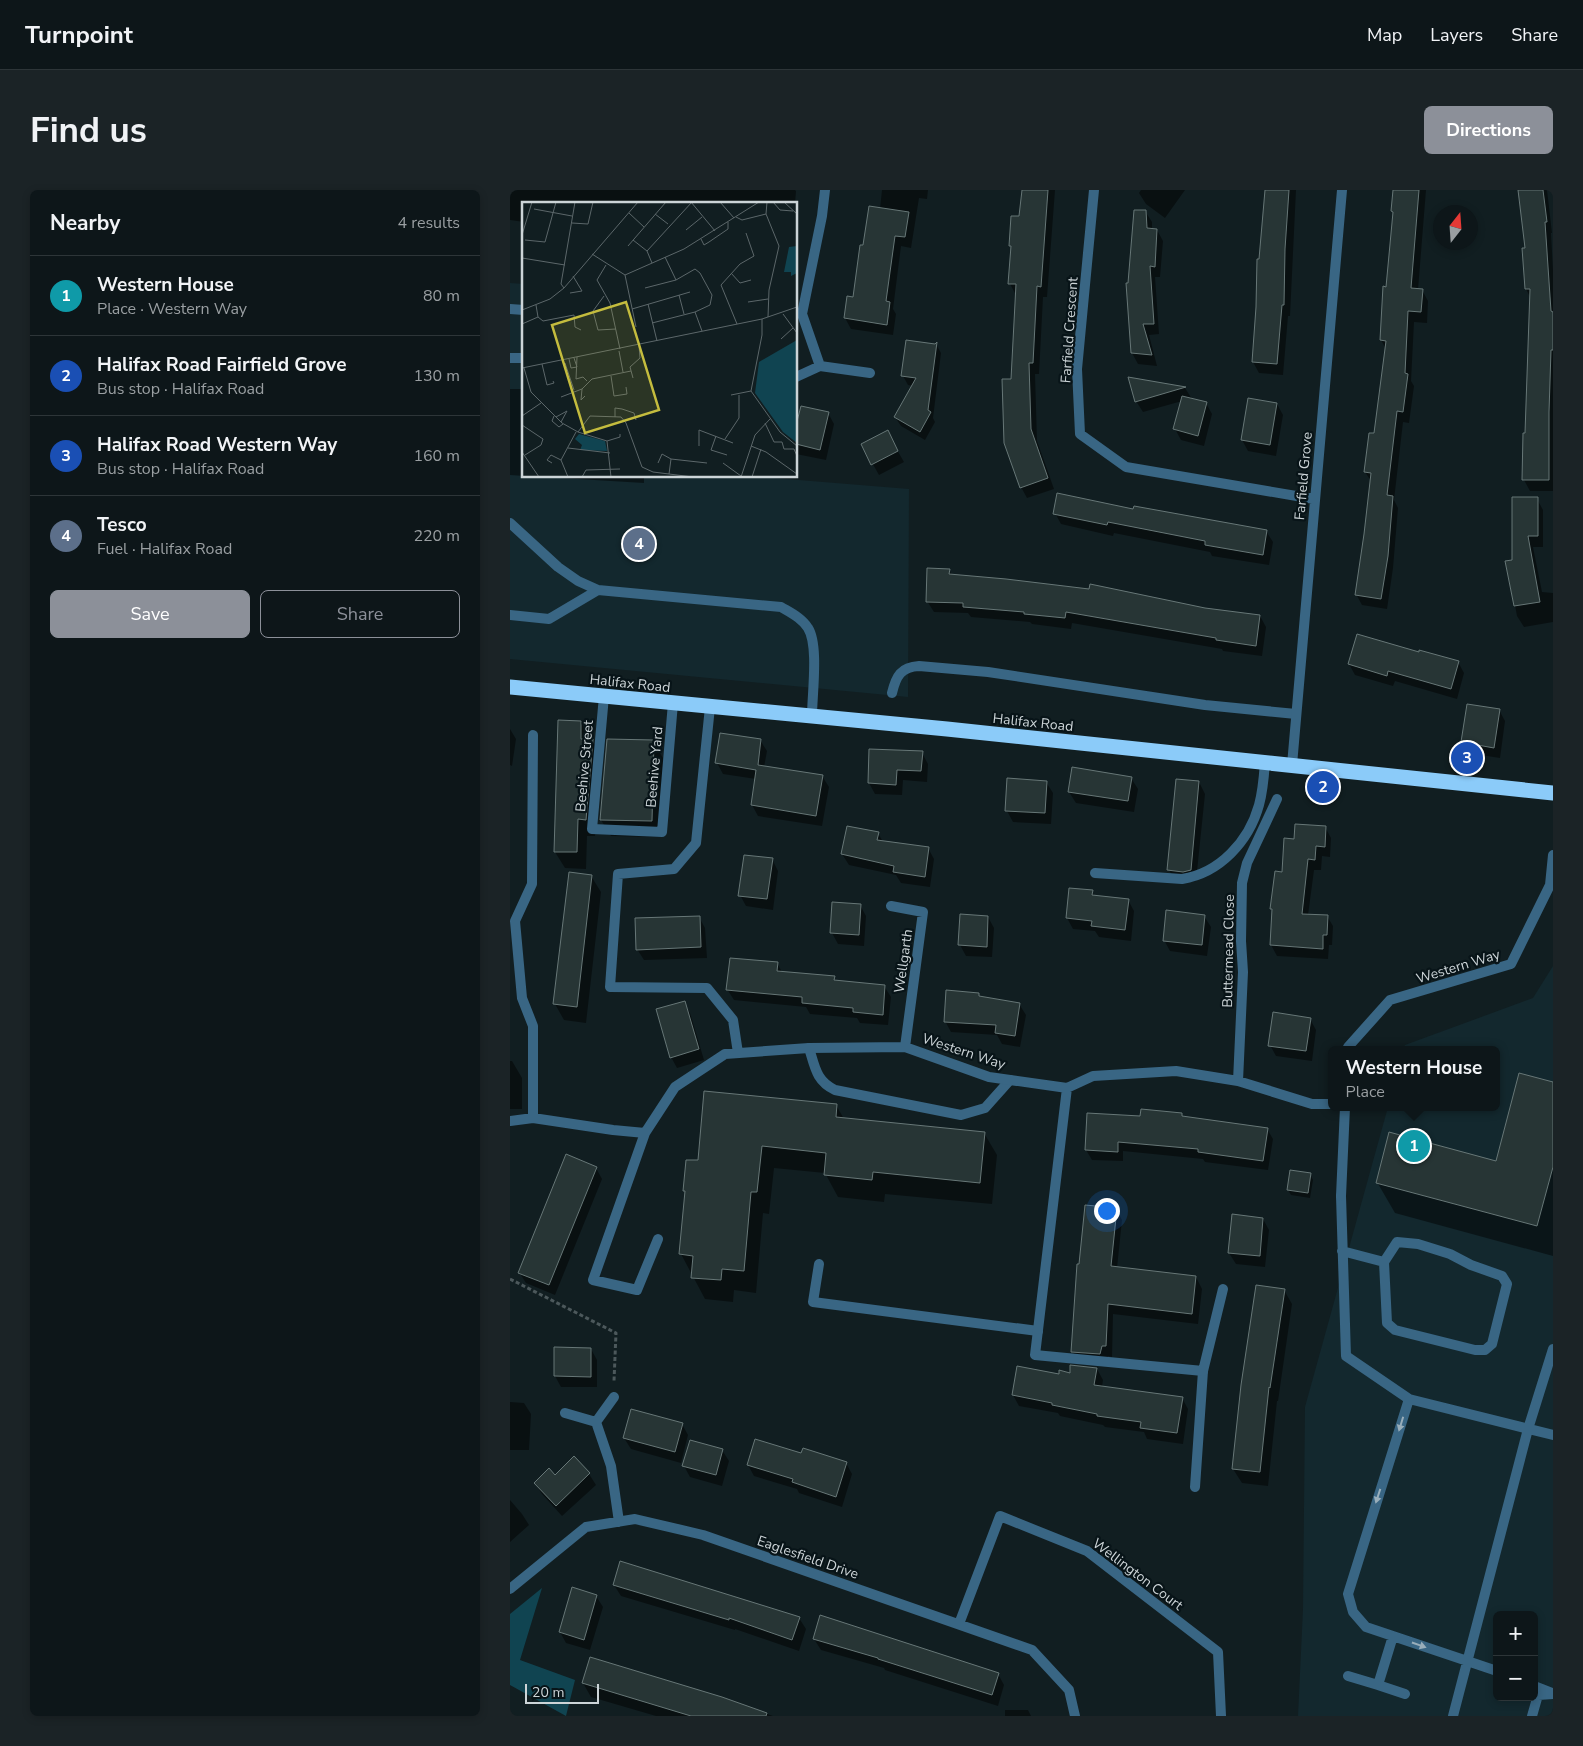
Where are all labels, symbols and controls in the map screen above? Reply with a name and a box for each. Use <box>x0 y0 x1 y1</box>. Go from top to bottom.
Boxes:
text: Turnpoint <box>25 19 133 51</box>
text: Map <box>1367 23 1402 47</box>
text: Layers <box>1430 23 1483 47</box>
text: Share <box>1511 23 1558 47</box>
button: Directions <box>1424 106 1553 154</box>
text: Find us <box>30 107 147 154</box>
inset map <box>522 202 798 478</box>
north arrow <box>1433 205 1478 250</box>
text: Nearby <box>50 209 120 237</box>
text: 4 results <box>398 212 460 234</box>
text: Western House <box>97 272 234 298</box>
street label: Farfield Crescent <box>1056 276 1083 384</box>
text: 1 <box>61 285 71 307</box>
text: 80 m <box>423 285 460 307</box>
text: Place · Western Way <box>97 298 247 320</box>
text: Halifax Road Fairfield Grove <box>97 352 346 378</box>
text: 2 <box>61 365 71 387</box>
text: 130 m <box>413 365 460 387</box>
text: Bus stop · Halifax Road <box>97 378 264 400</box>
street label: Farfield Grove <box>1290 431 1317 521</box>
text: Halifax Road Western Way <box>97 432 337 458</box>
text: 3 <box>61 445 71 467</box>
text: 160 m <box>413 445 460 467</box>
text: Bus stop · Halifax Road <box>97 458 264 480</box>
text: Tesco <box>97 512 147 538</box>
text: 4 <box>61 525 71 547</box>
text: 220 m <box>413 525 460 547</box>
pin: 4 <box>623 525 655 563</box>
text: Fuel · Halifax Road <box>97 538 232 560</box>
button: Save <box>50 590 250 638</box>
button: Share <box>260 590 460 638</box>
street label: Halifax Road <box>589 670 671 697</box>
street label: Halifax Road <box>992 709 1074 736</box>
street label: Beehive Street <box>571 719 598 813</box>
street label: Beehive Yard <box>641 726 668 808</box>
pin: 3 <box>1451 739 1483 777</box>
pin: 2 <box>1307 768 1339 806</box>
street label: Buttermead Close <box>1218 894 1239 1008</box>
street label: Wellgarth <box>890 928 917 994</box>
street label: Western Way <box>1414 944 1503 988</box>
street label: Western Way <box>920 1029 1009 1074</box>
popup <box>1328 1046 1500 1111</box>
text: Western House <box>1346 1055 1482 1081</box>
text: Place <box>1346 1081 1385 1103</box>
pin: 1 <box>1398 1127 1430 1165</box>
your location <box>1094 1198 1120 1224</box>
one-way arrow <box>1396 1417 1404 1432</box>
one-way arrow <box>1373 1489 1381 1504</box>
street label: Eaglesfield Drive <box>755 1531 861 1584</box>
street label: Wellington Court <box>1089 1534 1187 1615</box>
map controls <box>1493 1611 1538 1701</box>
button: + <box>1493 1611 1538 1656</box>
one-way arrow <box>1412 1642 1427 1650</box>
button: − <box>1493 1656 1538 1701</box>
scale bar <box>525 1681 599 1704</box>
text: 20 m <box>532 1683 564 1702</box>

